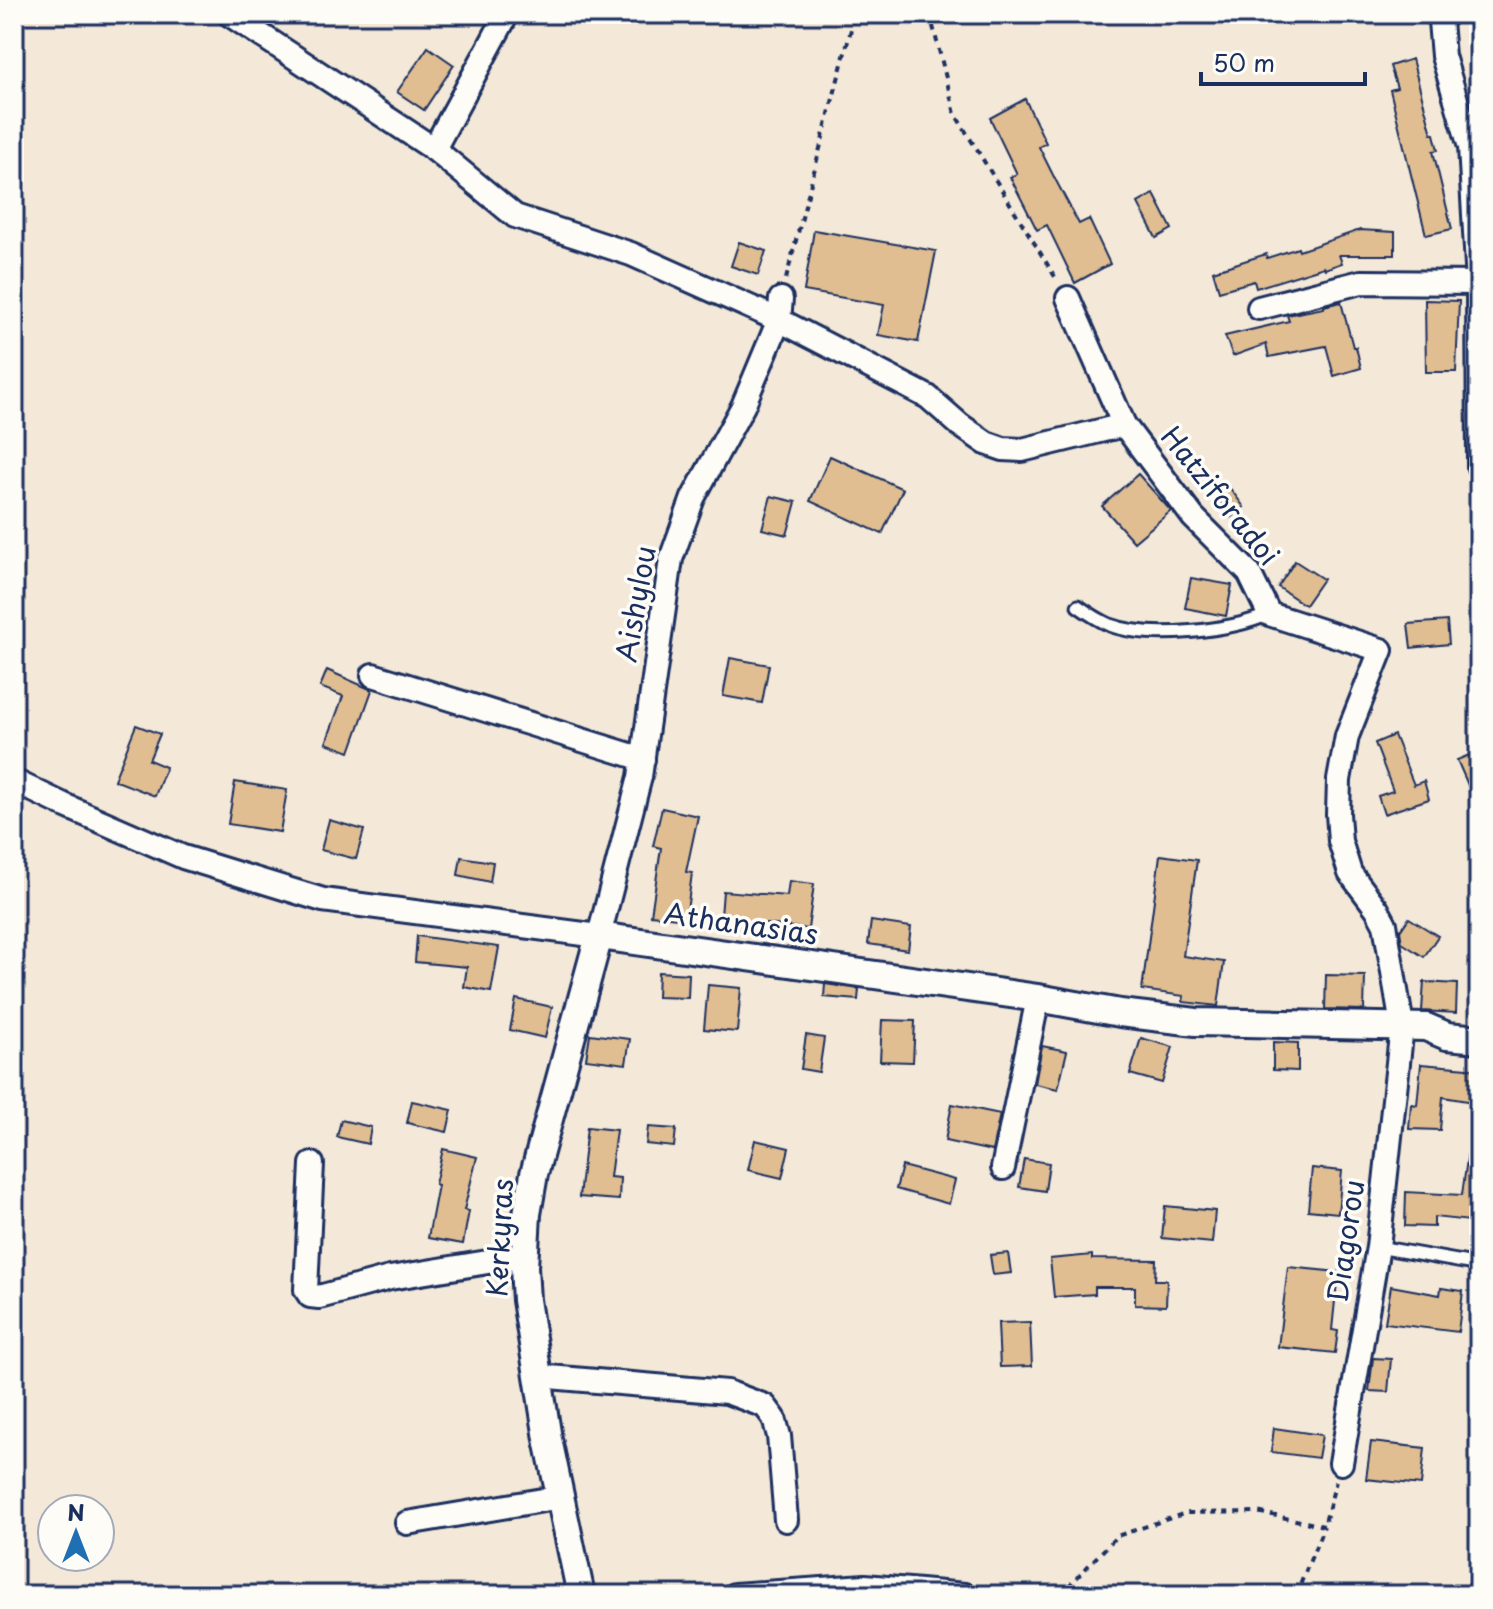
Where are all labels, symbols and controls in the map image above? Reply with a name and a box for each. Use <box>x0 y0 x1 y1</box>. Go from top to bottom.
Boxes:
scale bar <box>1201 36 1365 86</box>
text: 50 m <box>1213 44 1275 80</box>
street label: Hatziforadoi <box>1152 416 1291 574</box>
street label: Aishylou <box>603 542 666 665</box>
street label: Athanasias <box>661 890 821 955</box>
street label: Diagorou <box>1315 1177 1374 1305</box>
street label: Kerkyras <box>474 1178 523 1298</box>
north arrow <box>36 1493 116 1573</box>
text: N <box>67 1495 85 1528</box>

